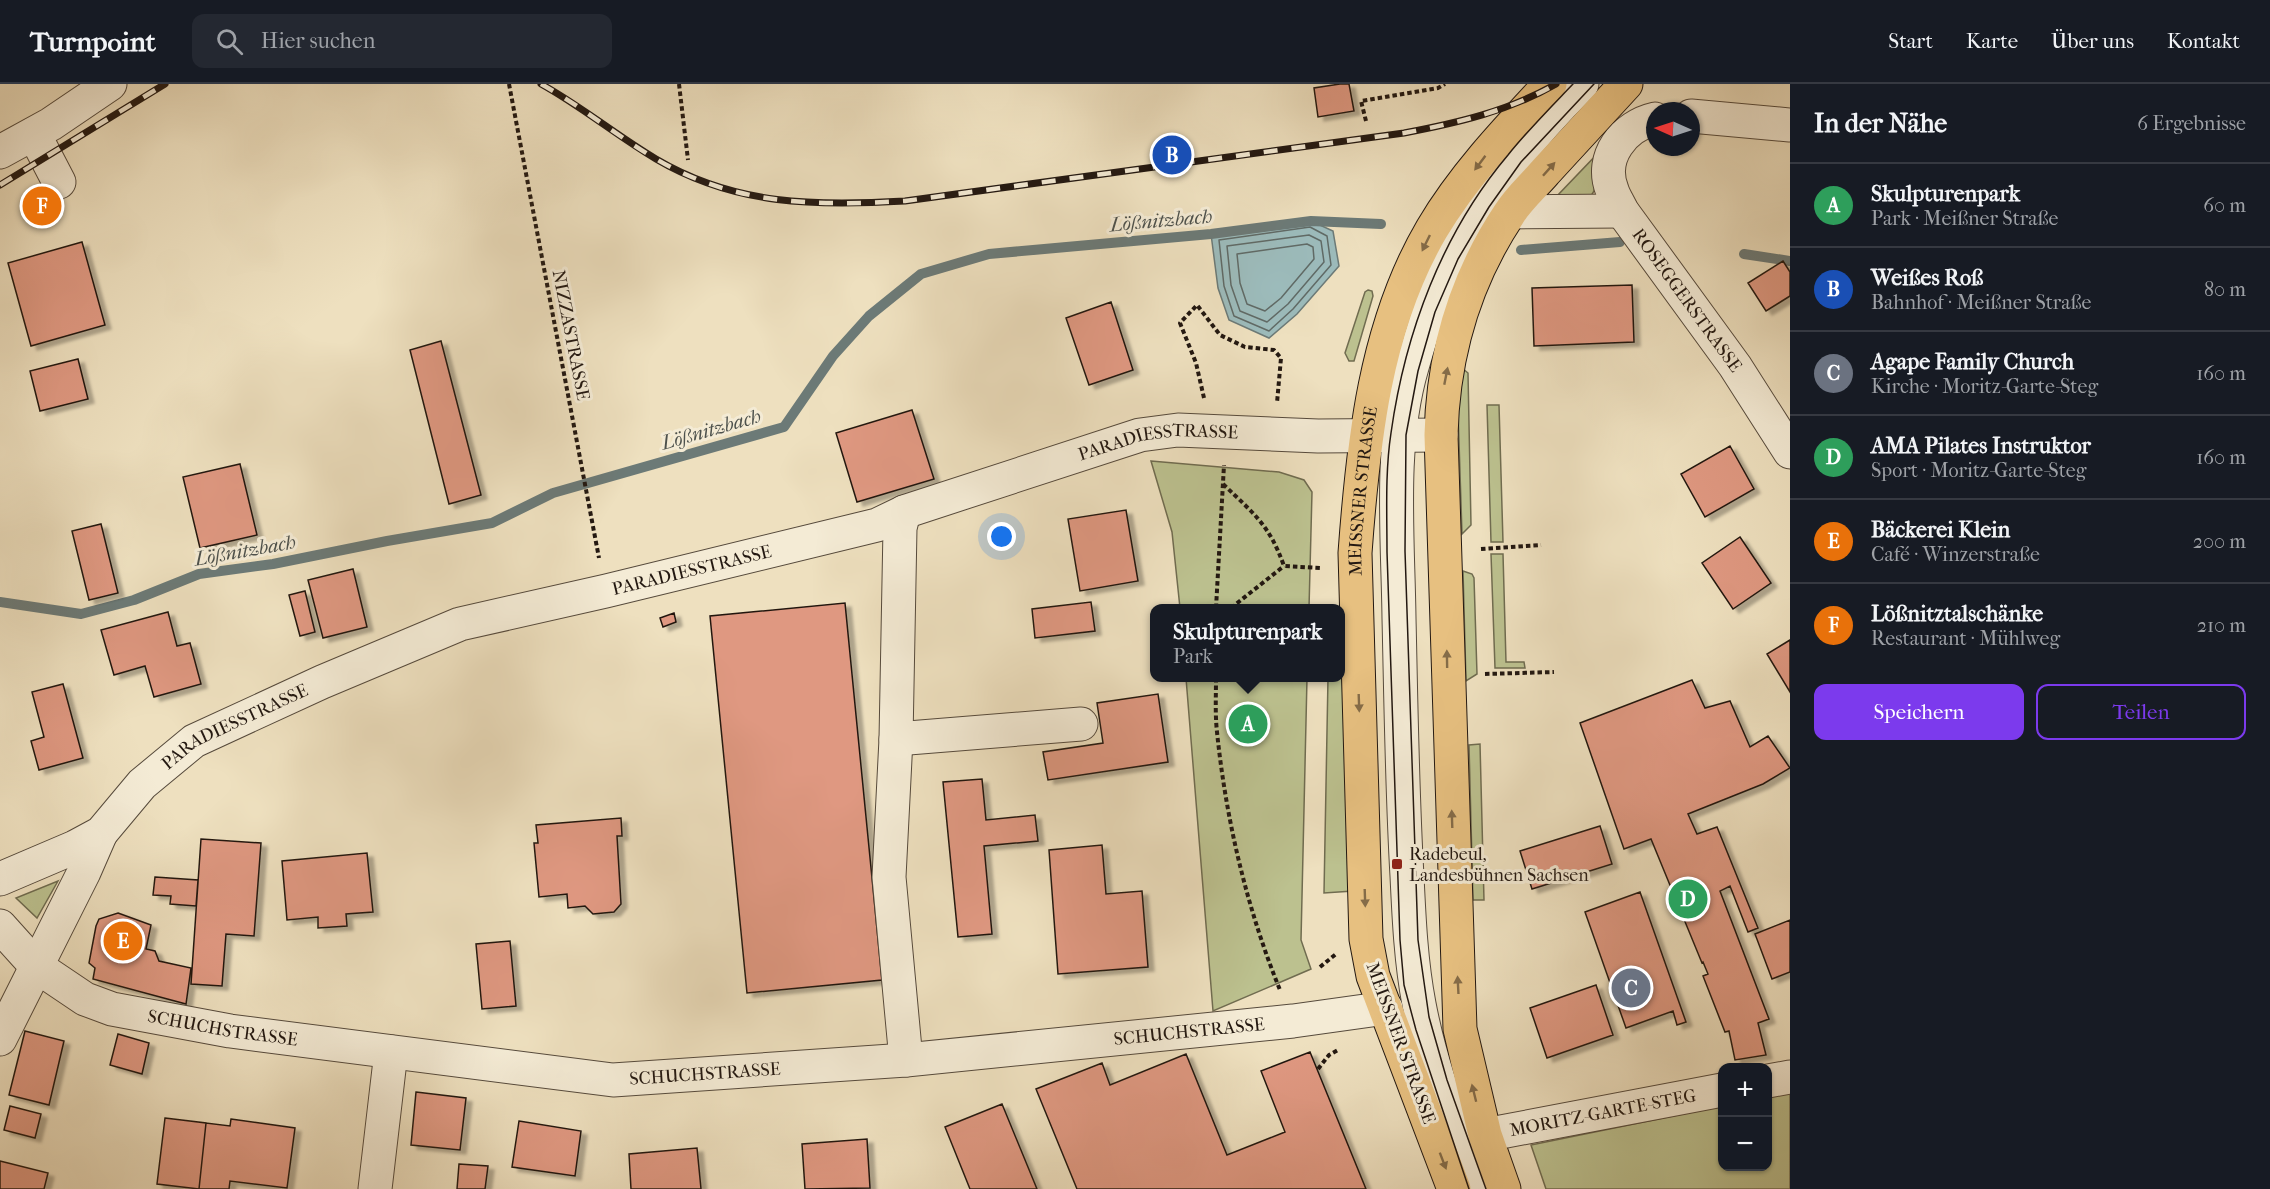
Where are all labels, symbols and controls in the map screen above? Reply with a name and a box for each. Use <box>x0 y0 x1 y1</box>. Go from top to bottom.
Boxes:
search box <box>192 14 612 68</box>
text: Turnpoint <box>30 25 156 58</box>
icon: search <box>213 25 246 58</box>
text: Hier suchen <box>261 28 375 54</box>
text: Start <box>1888 29 1933 53</box>
text: Karte <box>1966 29 2018 53</box>
text: Über uns <box>2051 29 2134 53</box>
text: Kontakt <box>2167 29 2240 53</box>
north arrow <box>1646 102 1700 156</box>
text: In der Nähe <box>1814 108 1947 139</box>
text: 6 Ergebnisse <box>2137 112 2246 135</box>
pin: B <box>1152 132 1192 178</box>
one-way arrow <box>1473 155 1486 171</box>
one-way arrow <box>1542 162 1555 177</box>
text: Skulpturenpark <box>1871 181 2020 207</box>
pin: F <box>22 184 62 228</box>
text: A <box>1827 194 1840 217</box>
text: 60 m <box>2203 194 2246 217</box>
water label: Lößnitzbach <box>1107 205 1213 237</box>
text: Park · Meißner Straße <box>1871 207 2058 230</box>
street label: ROSEGGERSTRASSE <box>1627 225 1746 376</box>
one-way arrow <box>1421 234 1430 251</box>
text: Weißes Roß <box>1871 265 1983 291</box>
street label: NIZZASTRASSE <box>548 268 593 402</box>
text: B <box>1827 278 1840 301</box>
text: 80 m <box>2204 278 2246 301</box>
text: Bahnhof · Meißner Straße <box>1871 291 2091 314</box>
text: Agape Family Church <box>1871 349 2074 375</box>
text: C <box>1827 362 1840 385</box>
text: 160 m <box>2196 362 2246 385</box>
one-way arrow <box>1442 367 1451 386</box>
text: Kirche · Moritz-Garte-Steg <box>1871 375 2098 398</box>
water label: Lößnitzbach <box>657 404 764 455</box>
street label: MEISSNER STRASSE <box>1345 405 1382 576</box>
street label: PARADIESSTRASSE <box>1076 420 1239 465</box>
text: AMA Pilates Instruktor <box>1871 433 2091 459</box>
text: D <box>1826 446 1841 469</box>
text: 160 m <box>2196 446 2246 469</box>
text: Sport · Moritz-Garte-Steg <box>1871 459 2086 482</box>
text: Bäckerei Klein <box>1871 517 2010 543</box>
your location <box>987 522 1016 551</box>
water label: Lößnitzbach <box>191 530 298 571</box>
text: E <box>1827 530 1840 553</box>
text: 200 m <box>2193 530 2246 553</box>
street label: PARADIESSTRASSE <box>610 541 774 600</box>
text: Café · Winzerstraße <box>1871 543 2040 566</box>
text: Lößnitztalschänke <box>1871 601 2043 627</box>
popup <box>1150 604 1345 682</box>
text: F <box>1828 614 1839 637</box>
text: 210 m <box>2197 614 2246 637</box>
text: Skulpturenpark <box>1173 619 1322 645</box>
text: Restaurant · Mühlweg <box>1871 627 2060 650</box>
text: Park <box>1173 645 1213 668</box>
one-way arrow <box>1442 649 1452 668</box>
street label: PARADIESSTRASSE <box>158 680 311 774</box>
button: Speichern <box>1814 684 2024 740</box>
button: Teilen <box>2036 684 2246 740</box>
one-way arrow <box>1354 694 1364 713</box>
pin: A <box>1228 702 1268 746</box>
one-way arrow <box>1447 809 1457 828</box>
place label: Radebeul, Landesbühnen Sachsen <box>1409 844 1589 886</box>
marker: Radebeul, Landesbühnen Sachsen <box>1390 857 1404 871</box>
pin: D <box>1668 876 1708 922</box>
one-way arrow <box>1360 889 1369 908</box>
pin: E <box>104 918 142 964</box>
street label: MEISSNER STRASSE <box>1362 960 1440 1127</box>
pin: C <box>1612 966 1650 1010</box>
one-way arrow <box>1453 975 1462 994</box>
street label: SCHUCHSTRASSE <box>146 1006 299 1051</box>
street label: SCHUCHSTRASSE <box>1113 1014 1266 1050</box>
street label: SCHUCHSTRASSE <box>629 1059 781 1090</box>
map controls <box>1718 1063 1772 1171</box>
button: + <box>1718 1063 1772 1117</box>
one-way arrow <box>1468 1084 1478 1102</box>
street label: MORITZ-GARTE-STEG <box>1508 1085 1698 1141</box>
button: − <box>1718 1117 1772 1171</box>
one-way arrow <box>1439 1152 1449 1170</box>

